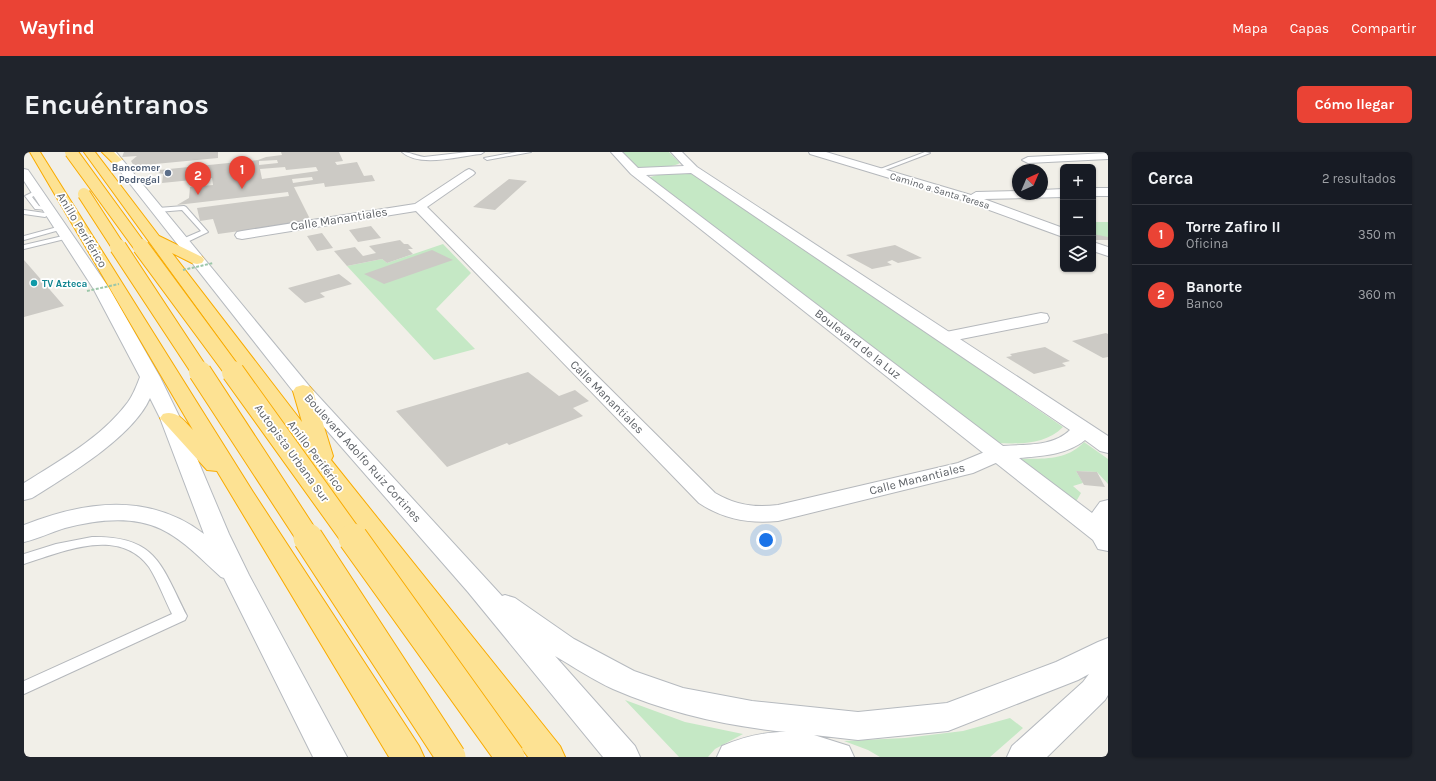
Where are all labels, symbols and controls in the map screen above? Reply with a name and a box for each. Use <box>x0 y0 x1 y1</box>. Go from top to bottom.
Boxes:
text: Wayfind <box>20 17 95 39</box>
text: Mapa <box>1232 20 1268 37</box>
text: Capas <box>1290 20 1329 37</box>
text: Compartir <box>1351 20 1416 37</box>
button: Cómo llegar <box>1297 86 1412 123</box>
text: Encuéntranos <box>24 88 209 121</box>
pin: 1 <box>229 156 255 189</box>
place label: Bancomer Pedregal <box>112 162 160 186</box>
pin: 2 <box>185 162 211 195</box>
north arrow <box>1012 164 1048 200</box>
map controls <box>1060 164 1096 272</box>
button: + <box>1060 164 1096 200</box>
marker: Bancomer Pedregal <box>163 168 173 178</box>
text: Cerca <box>1148 168 1193 188</box>
street label: Camino a Santa Teresa <box>888 170 991 212</box>
text: 2 resultados <box>1322 171 1396 186</box>
street label: Anillo Periférico <box>54 190 110 270</box>
button: − <box>1060 200 1096 236</box>
street label: Calle Manantiales <box>289 204 389 234</box>
text: Torre Zafiro II <box>1186 218 1281 236</box>
text: 1 <box>1159 227 1163 242</box>
text: 350 m <box>1358 227 1396 242</box>
button: layers <box>1060 236 1096 272</box>
text: Oficina <box>1186 236 1228 251</box>
marker: TV Azteca <box>29 278 39 288</box>
place label: TV Azteca <box>42 278 88 290</box>
text: Banorte <box>1186 278 1242 296</box>
text: 2 <box>1157 287 1165 302</box>
text: 360 m <box>1358 287 1396 302</box>
text: Banco <box>1186 296 1223 311</box>
street label: Boulevard de la Luz <box>812 306 904 382</box>
street label: Calle Manantiales <box>567 357 647 437</box>
street label: Boulevard Adolfo Ruiz Cortines <box>302 391 424 525</box>
street label: Autopista Urbana Sur <box>252 401 333 505</box>
street label: Anillo Periférico <box>285 418 347 494</box>
street label: Calle Manantiales <box>868 460 966 498</box>
your location <box>756 530 776 550</box>

